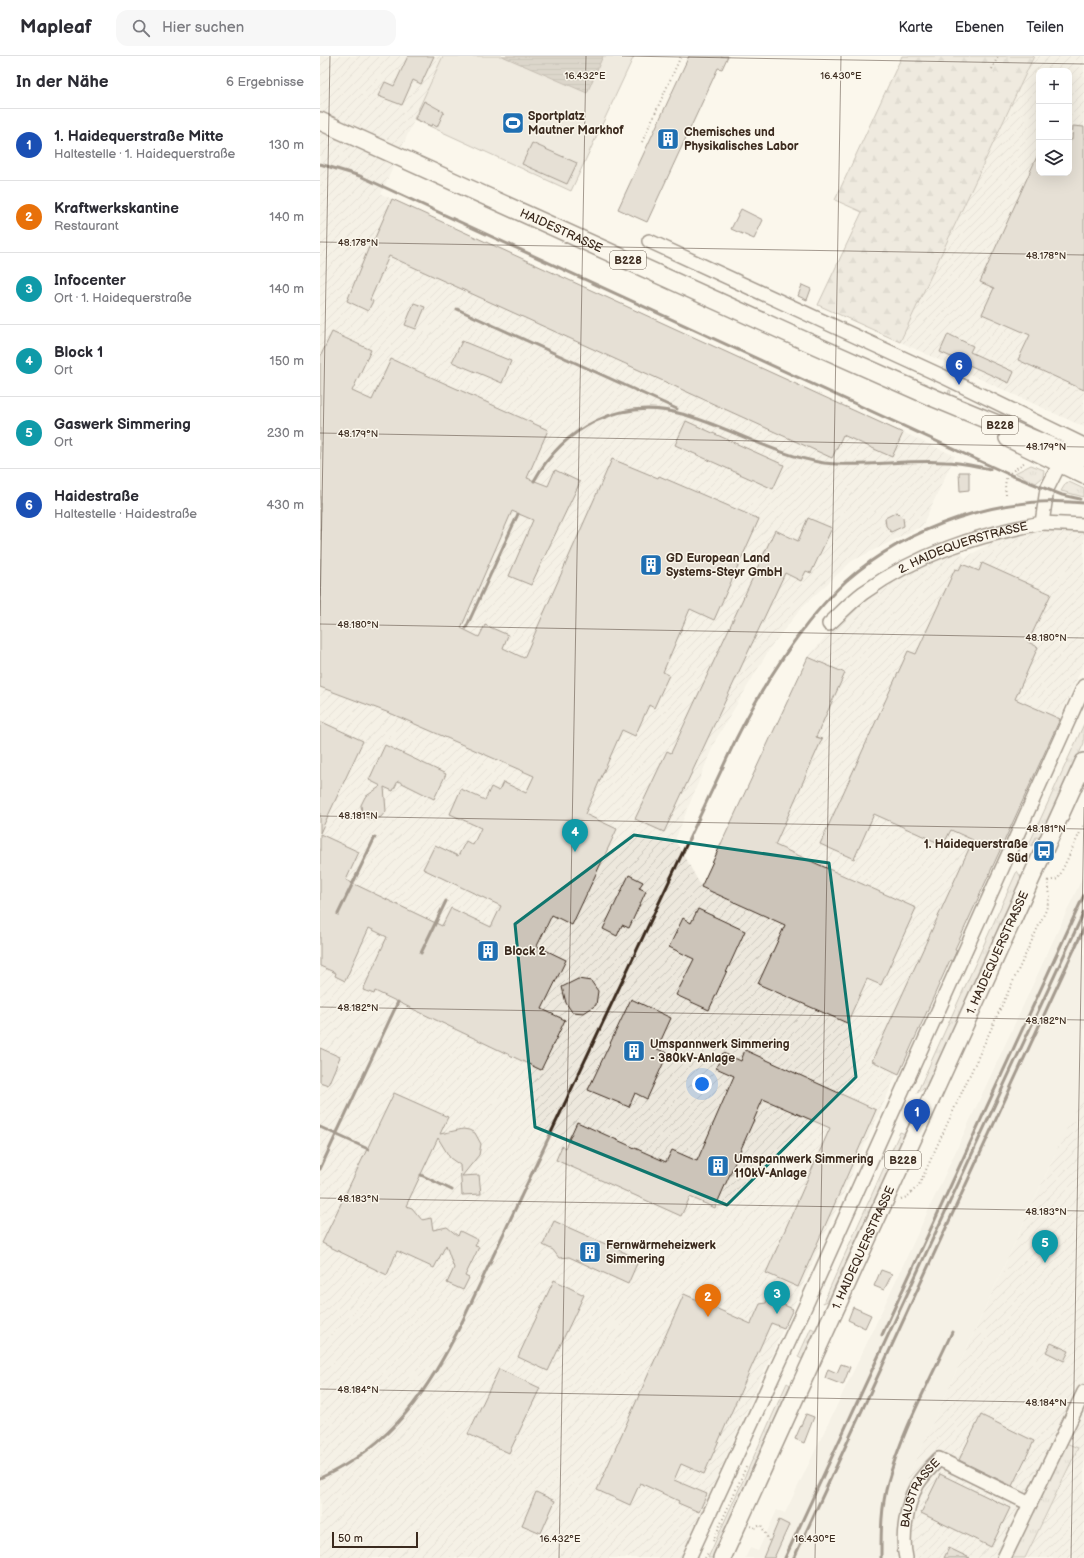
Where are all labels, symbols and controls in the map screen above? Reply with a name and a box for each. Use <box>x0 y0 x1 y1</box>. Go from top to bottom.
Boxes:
search box <box>116 10 396 46</box>
text: Mapleaf <box>20 16 92 39</box>
icon: search <box>130 17 152 39</box>
text: Hier suchen <box>162 18 244 37</box>
text: Karte <box>899 19 933 36</box>
text: Ebenen <box>955 19 1004 36</box>
text: Teilen <box>1026 19 1064 36</box>
map controls <box>1036 68 1072 176</box>
button: + <box>1036 68 1072 104</box>
text: 16.432°E <box>565 70 606 82</box>
text: 16.430°E <box>820 70 862 82</box>
text: In der Nähe <box>16 72 109 92</box>
text: 6 Ergebnisse <box>226 74 304 90</box>
button: − <box>1036 104 1072 140</box>
place label: Sportplatz Mautner Markhof <box>528 109 624 138</box>
sports icon: Sportplatz Mautner Markhof <box>500 110 526 136</box>
place label: Chemisches und Physikalisches Labor <box>684 125 799 154</box>
building icon: Chemisches und Physikalisches Labor <box>655 126 681 152</box>
text: 1. Haidequerstraße Mitte <box>54 127 223 146</box>
text: 1 <box>26 137 32 153</box>
text: 130 m <box>269 137 304 153</box>
button: layers <box>1036 140 1072 176</box>
text: Haltestelle · 1. Haidequerstraße <box>54 146 235 162</box>
text: Kraftwerkskantine <box>54 199 179 218</box>
street label: HAIDESTRASSE <box>517 206 605 256</box>
text: 2 <box>25 209 33 225</box>
text: 140 m <box>269 209 304 225</box>
text: Restaurant <box>54 218 119 234</box>
text: 48.178°N <box>338 237 378 249</box>
text: 48.178°N <box>1026 250 1066 262</box>
road number: B228 <box>610 251 646 269</box>
text: Infocenter <box>54 271 126 290</box>
text: 3 <box>25 281 33 297</box>
text: 140 m <box>269 281 304 297</box>
text: Ort · 1. Haidequerstraße <box>54 290 192 306</box>
text: Block 1 <box>54 343 103 362</box>
pin: 6 <box>946 352 972 385</box>
text: 4 <box>25 353 33 369</box>
text: 150 m <box>270 353 304 369</box>
text: Ort <box>54 362 73 378</box>
text: Gaswerk Simmering <box>54 415 191 434</box>
road number: B228 <box>982 416 1018 434</box>
text: 5 <box>25 425 33 441</box>
text: 230 m <box>267 425 304 441</box>
text: 48.179°N <box>338 428 378 440</box>
text: Ort <box>54 434 73 450</box>
text: 48.179°N <box>1026 441 1066 453</box>
text: Haidestraße <box>54 487 139 506</box>
text: 6 <box>25 497 33 513</box>
text: 430 m <box>266 497 304 513</box>
text: Haltestelle · Haidestraße <box>54 506 197 522</box>
street label: 2. HAIDEQUERSTRASSE <box>896 519 1029 577</box>
place label: GD European Land Systems-Steyr GmbH <box>666 551 783 580</box>
building icon: GD European Land Systems-Steyr GmbH <box>638 552 664 578</box>
text: 48.180°N <box>337 619 379 631</box>
text: 48.180°N <box>1025 632 1067 644</box>
text: 48.181°N <box>338 810 378 822</box>
pin: 4 <box>562 819 588 852</box>
text: 48.181°N <box>1026 823 1066 835</box>
place label: 1. Haidequerstraße Süd <box>924 837 1028 866</box>
bus stop icon: 1. Haidequerstraße Süd <box>1031 838 1057 864</box>
street label: 1. HAIDEQUERSTRASSE <box>963 889 1032 1017</box>
building icon: Block 2 <box>475 938 501 964</box>
place label: Block 2 <box>504 944 546 959</box>
text: 48.182°N <box>337 1002 379 1014</box>
text: 48.182°N <box>1025 1015 1067 1027</box>
place label: Umspannwerk Simmering - 380kV-Anlage <box>650 1037 790 1066</box>
building icon: Umspannwerk Simmering - 380kV-Anlage <box>621 1038 647 1064</box>
your location <box>692 1074 712 1094</box>
pin: 1 <box>904 1099 930 1132</box>
road number: B228 <box>885 1151 921 1169</box>
place label: Umspannwerk Simmering 110kV-Anlage <box>734 1152 874 1181</box>
building icon: Umspannwerk Simmering 110kV-Anlage <box>705 1153 731 1179</box>
street label: 1. HAIDEQUERSTRASSE <box>829 1184 898 1312</box>
text: 48.183°N <box>337 1193 379 1205</box>
text: 48.183°N <box>1025 1206 1067 1218</box>
pin: 5 <box>1032 1230 1058 1263</box>
place label: Fernwärmeheizwerk Simmering <box>606 1238 717 1267</box>
building icon: Fernwärmeheizwerk Simmering <box>577 1239 603 1265</box>
pin: 3 <box>764 1281 790 1314</box>
pin: 2 <box>695 1284 721 1317</box>
text: 48.184°N <box>337 1384 379 1396</box>
text: 48.184°N <box>1025 1397 1067 1409</box>
street label: BAUSTRASSE <box>898 1455 943 1529</box>
scale bar <box>332 1530 418 1549</box>
text: 50 m <box>338 1532 363 1545</box>
text: 16.432°E <box>540 1533 581 1545</box>
text: 16.430°E <box>794 1533 836 1545</box>

